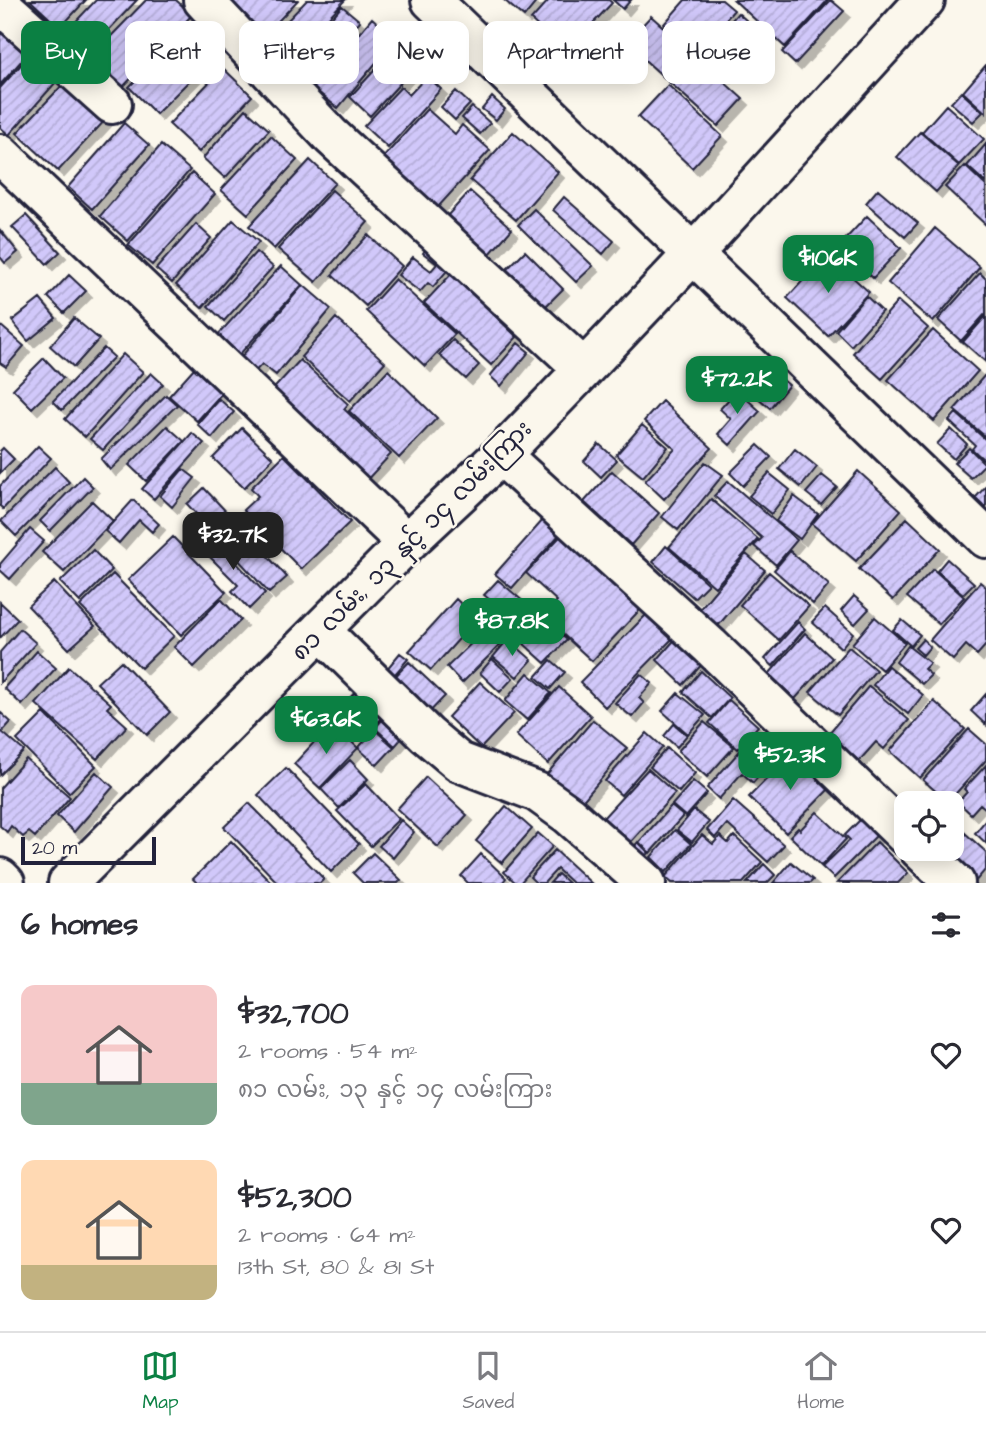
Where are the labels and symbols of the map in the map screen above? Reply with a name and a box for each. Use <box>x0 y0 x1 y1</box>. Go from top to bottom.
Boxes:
pin: $106K <box>779 236 877 295</box>
pin: $72.2K <box>680 356 794 416</box>
street label: ၈၁ လမ်း, ၁၃ နှင့် ၁၄ လမ်းကြား <box>284 413 541 670</box>
pin: $32.7K <box>176 512 290 572</box>
pin: $87.8K <box>455 598 569 658</box>
pin: $63.6K <box>269 696 383 756</box>
pin: $52.3K <box>733 732 847 792</box>
scale bar <box>21 834 156 866</box>

